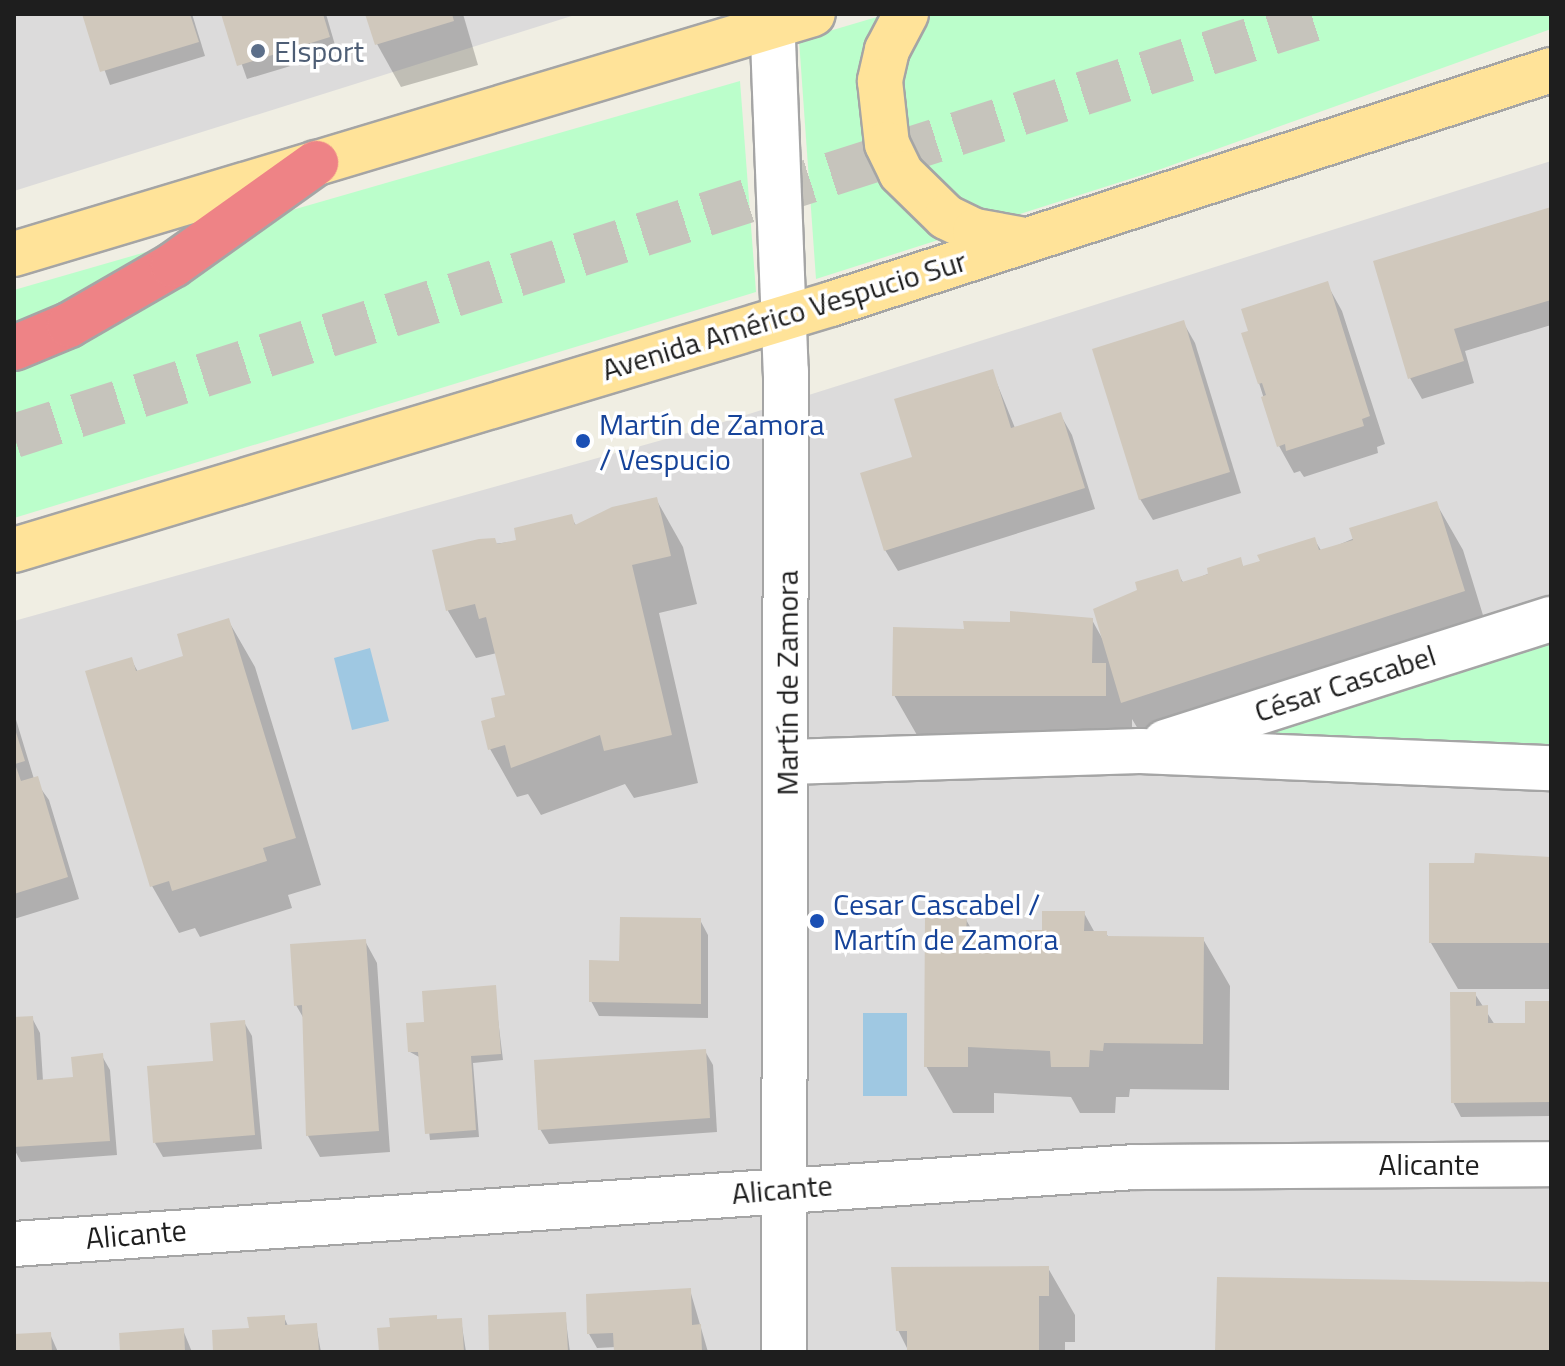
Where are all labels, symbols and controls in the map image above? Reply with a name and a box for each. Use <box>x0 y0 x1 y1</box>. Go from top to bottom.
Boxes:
place label: Elsport <box>274 33 364 69</box>
marker: Elsport <box>249 42 267 60</box>
street label: Avenida Américo Vespucio Sur <box>597 242 971 388</box>
place label: Martín de Zamora / Vespucio <box>599 406 824 476</box>
marker: Martín de Zamora / Vespucio <box>574 432 592 450</box>
street label: Martín de Zamora <box>769 570 805 796</box>
street label: César Cascabel <box>1250 637 1440 729</box>
place label: Cesar Cascabel / Martín de Zamora <box>833 886 1058 956</box>
marker: Cesar Cascabel / Martín de Zamora <box>808 912 826 930</box>
street label: Alicante <box>1378 1146 1480 1182</box>
street label: Alicante <box>730 1167 834 1211</box>
street label: Alicante <box>84 1212 188 1256</box>

